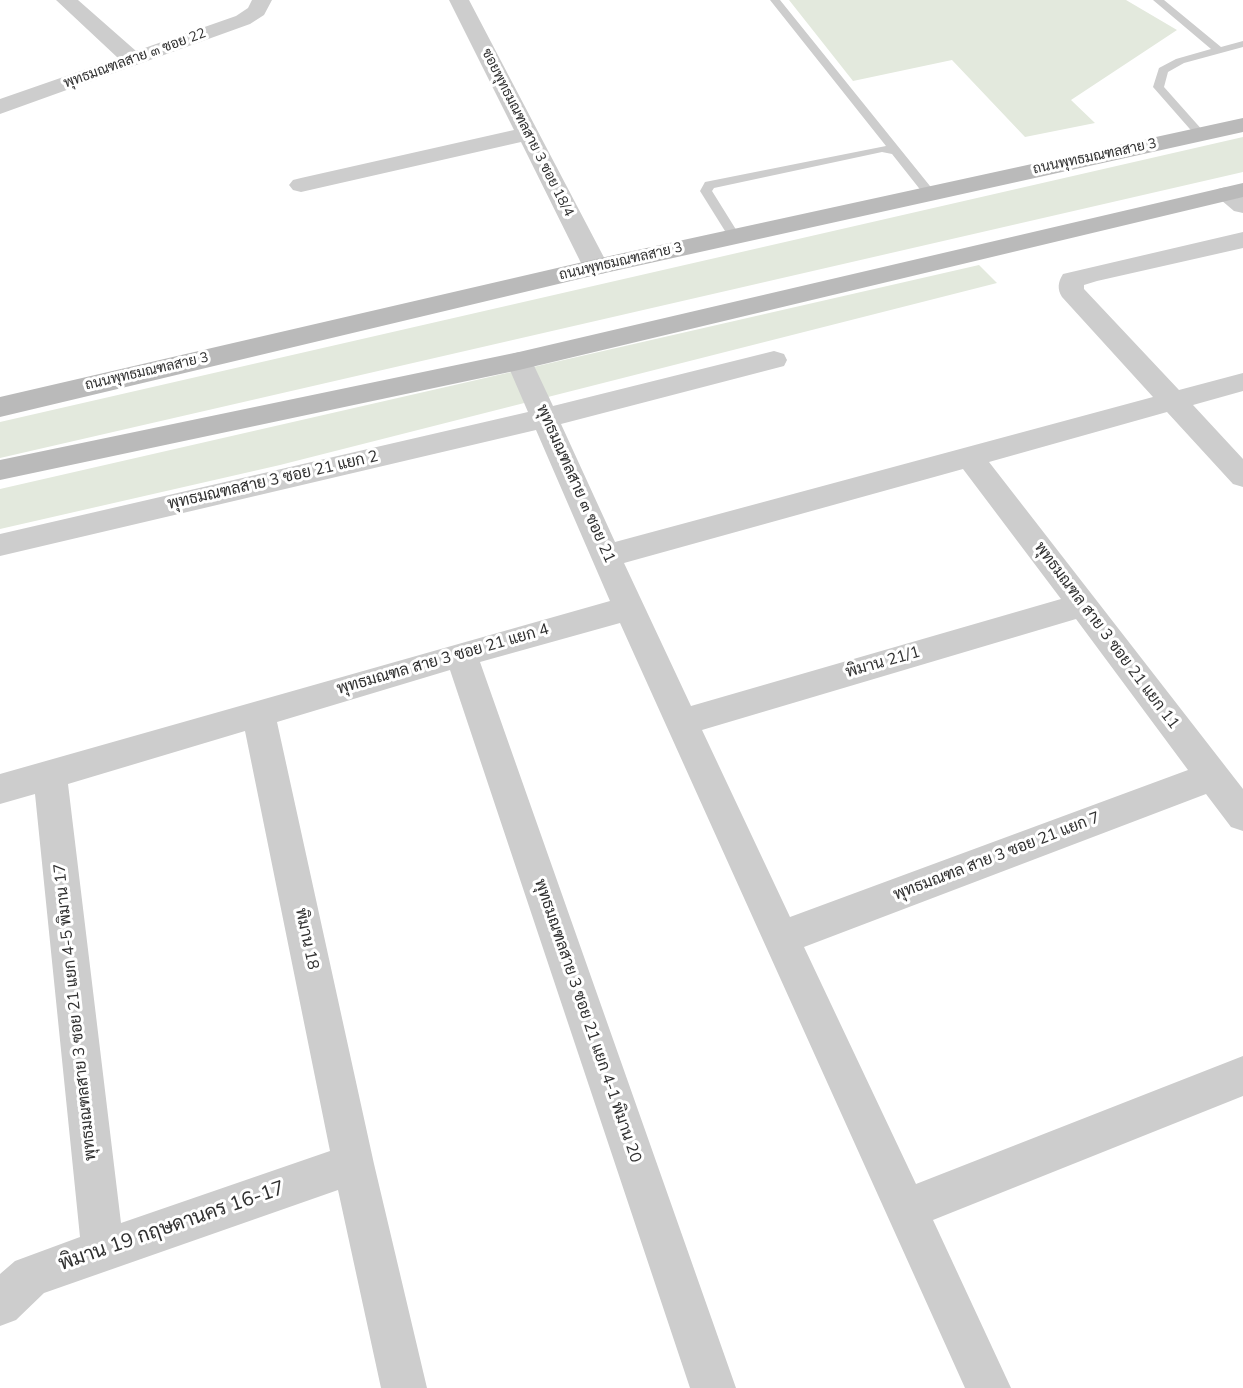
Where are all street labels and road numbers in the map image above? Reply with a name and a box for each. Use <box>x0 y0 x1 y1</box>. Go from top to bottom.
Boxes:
street label: พุทธมณฑลสาย ๓ ซอย 22 <box>62 25 208 93</box>
street label: ซอยพุทธมณฑลสาย 3 ซอย 18/4 <box>477 46 577 220</box>
street label: ถนนพุทธมณฑลสาย 3 <box>1032 136 1158 178</box>
street label: ถนนพุทธมณฑลสาย 3 <box>558 240 684 284</box>
street label: ถนนพุทธมณฑลสาย 3 <box>84 350 210 394</box>
street label: พุทธมณฑลสาย ๓ ซอย 21 <box>531 402 619 566</box>
street label: พุทธมณฑลสาย 3 ซอย 21 แยก 2 <box>166 447 380 515</box>
street label: พุทธมณฑล สาย 3 ซอย 21 แยก 11 <box>1029 539 1183 733</box>
street label: พุทธมณฑล สาย 3 ซอย 21 แยก 4 <box>335 620 551 700</box>
street label: พิมาน 21/1 <box>843 643 923 683</box>
street label: พุทธมณฑล สาย 3 ซอย 21 แยก 7 <box>891 809 1103 905</box>
street label: พุทธมณฑลสาย 3 ซอย 21 แยก 4-5 พิมาน 17 <box>51 862 101 1162</box>
street label: พุทธมณฑลสาย 3 ซอย 21 แยก 4-1 พิมาน 20 <box>529 877 645 1165</box>
street label: พิมาน 18 <box>290 906 322 972</box>
street label: พิมาน 19 กฤษดานคร 16-17 <box>56 1177 288 1277</box>

